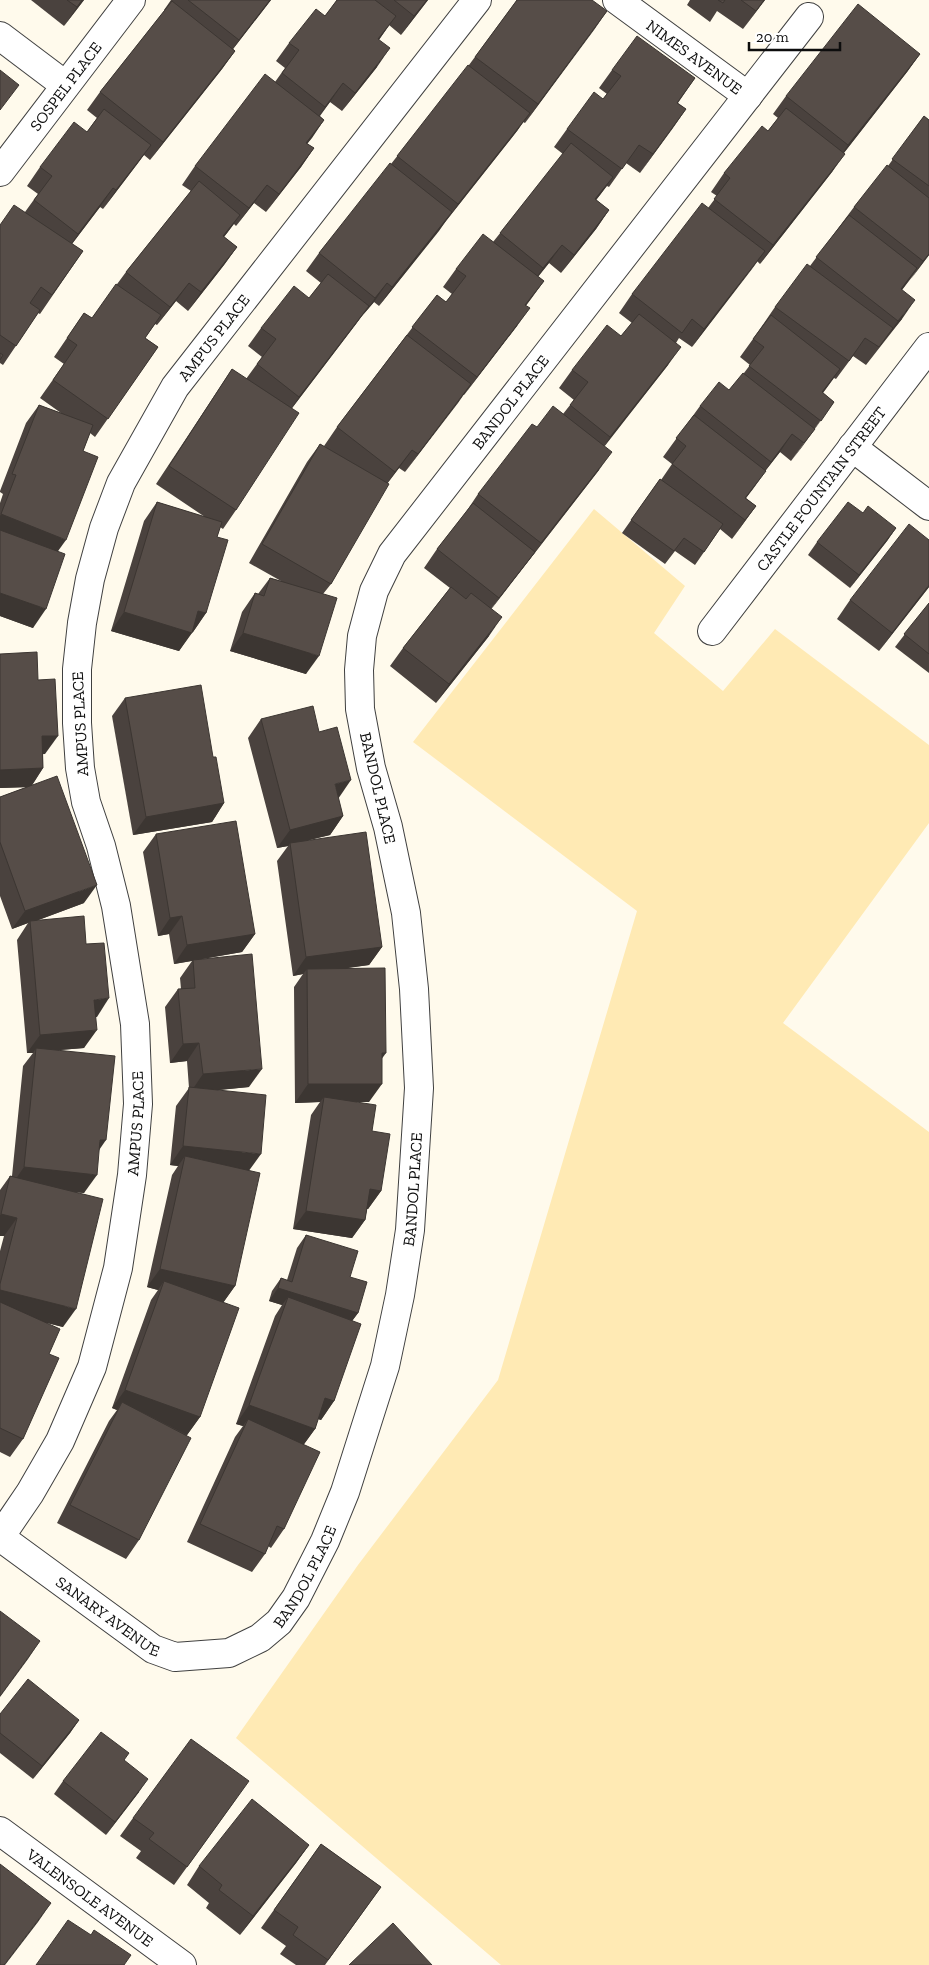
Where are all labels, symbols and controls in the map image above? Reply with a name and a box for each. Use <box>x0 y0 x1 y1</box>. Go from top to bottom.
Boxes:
street label: NIMES AVENUE <box>643 15 746 98</box>
scale bar <box>749 20 840 52</box>
text: 20 m <box>756 28 789 46</box>
street label: SOSPEL PLACE <box>26 38 105 134</box>
street label: AMPUS PLACE <box>174 290 253 385</box>
street label: BANDOL PLACE <box>468 351 553 453</box>
street label: CASTLE FOUNTAIN STREET <box>752 403 890 575</box>
street label: AMPUS PLACE <box>68 671 92 777</box>
street label: BANDOL PLACE <box>356 730 400 846</box>
street label: AMPUS PLACE <box>122 1071 148 1177</box>
street label: BANDOL PLACE <box>398 1132 426 1247</box>
street label: BANDOL PLACE <box>269 1522 340 1631</box>
street label: SANARY AVENUE <box>52 1572 162 1660</box>
street label: VALENSOLE AVENUE <box>22 1844 157 1950</box>

